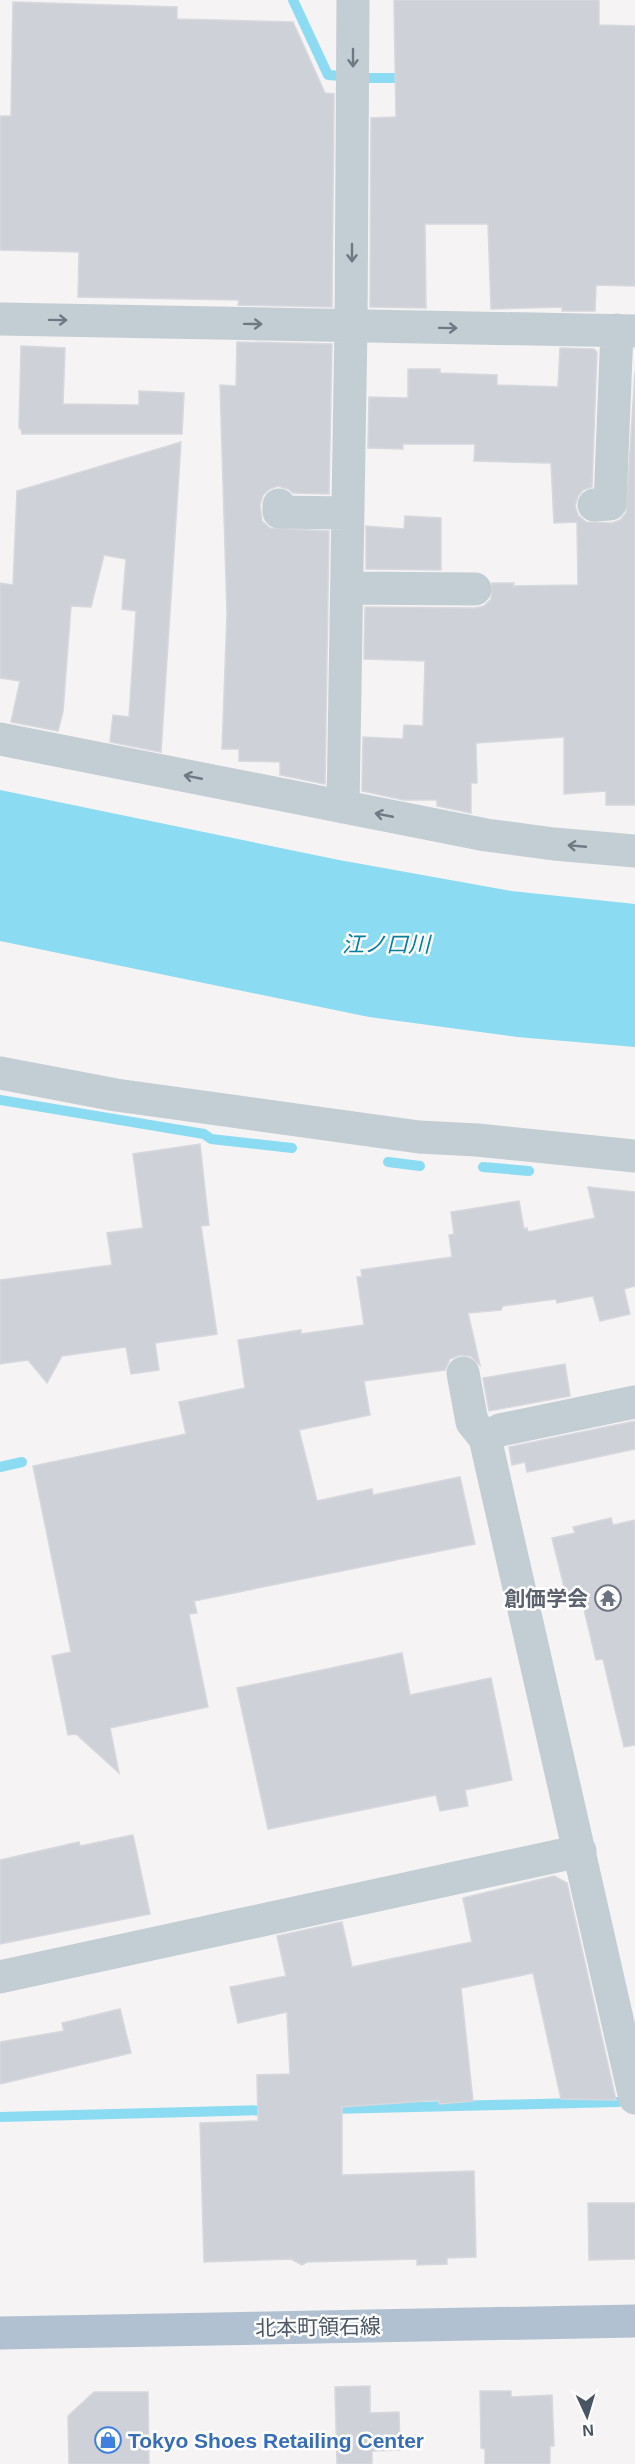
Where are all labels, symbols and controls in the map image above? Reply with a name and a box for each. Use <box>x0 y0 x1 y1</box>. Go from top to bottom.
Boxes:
one-way arrow <box>347 48 359 68</box>
one-way arrow <box>346 243 358 263</box>
one-way arrow <box>48 314 68 326</box>
one-way arrow <box>243 318 263 330</box>
one-way arrow <box>438 322 458 333</box>
one-way arrow <box>184 771 203 782</box>
one-way arrow <box>375 809 395 820</box>
one-way arrow <box>567 840 587 851</box>
water label: 江ノ口川 <box>342 932 432 957</box>
temple icon: 創価学会 <box>593 1583 623 1613</box>
place label: 創価学会 <box>504 1587 588 1610</box>
street label: 北本町領石線 <box>255 2314 381 2340</box>
north arrow <box>557 2386 617 2446</box>
text: N <box>582 2422 594 2439</box>
shop icon: Tokyo Shoes Retailing Center <box>93 2425 123 2455</box>
place label: Tokyo Shoes Retailing Center <box>128 2429 424 2452</box>

